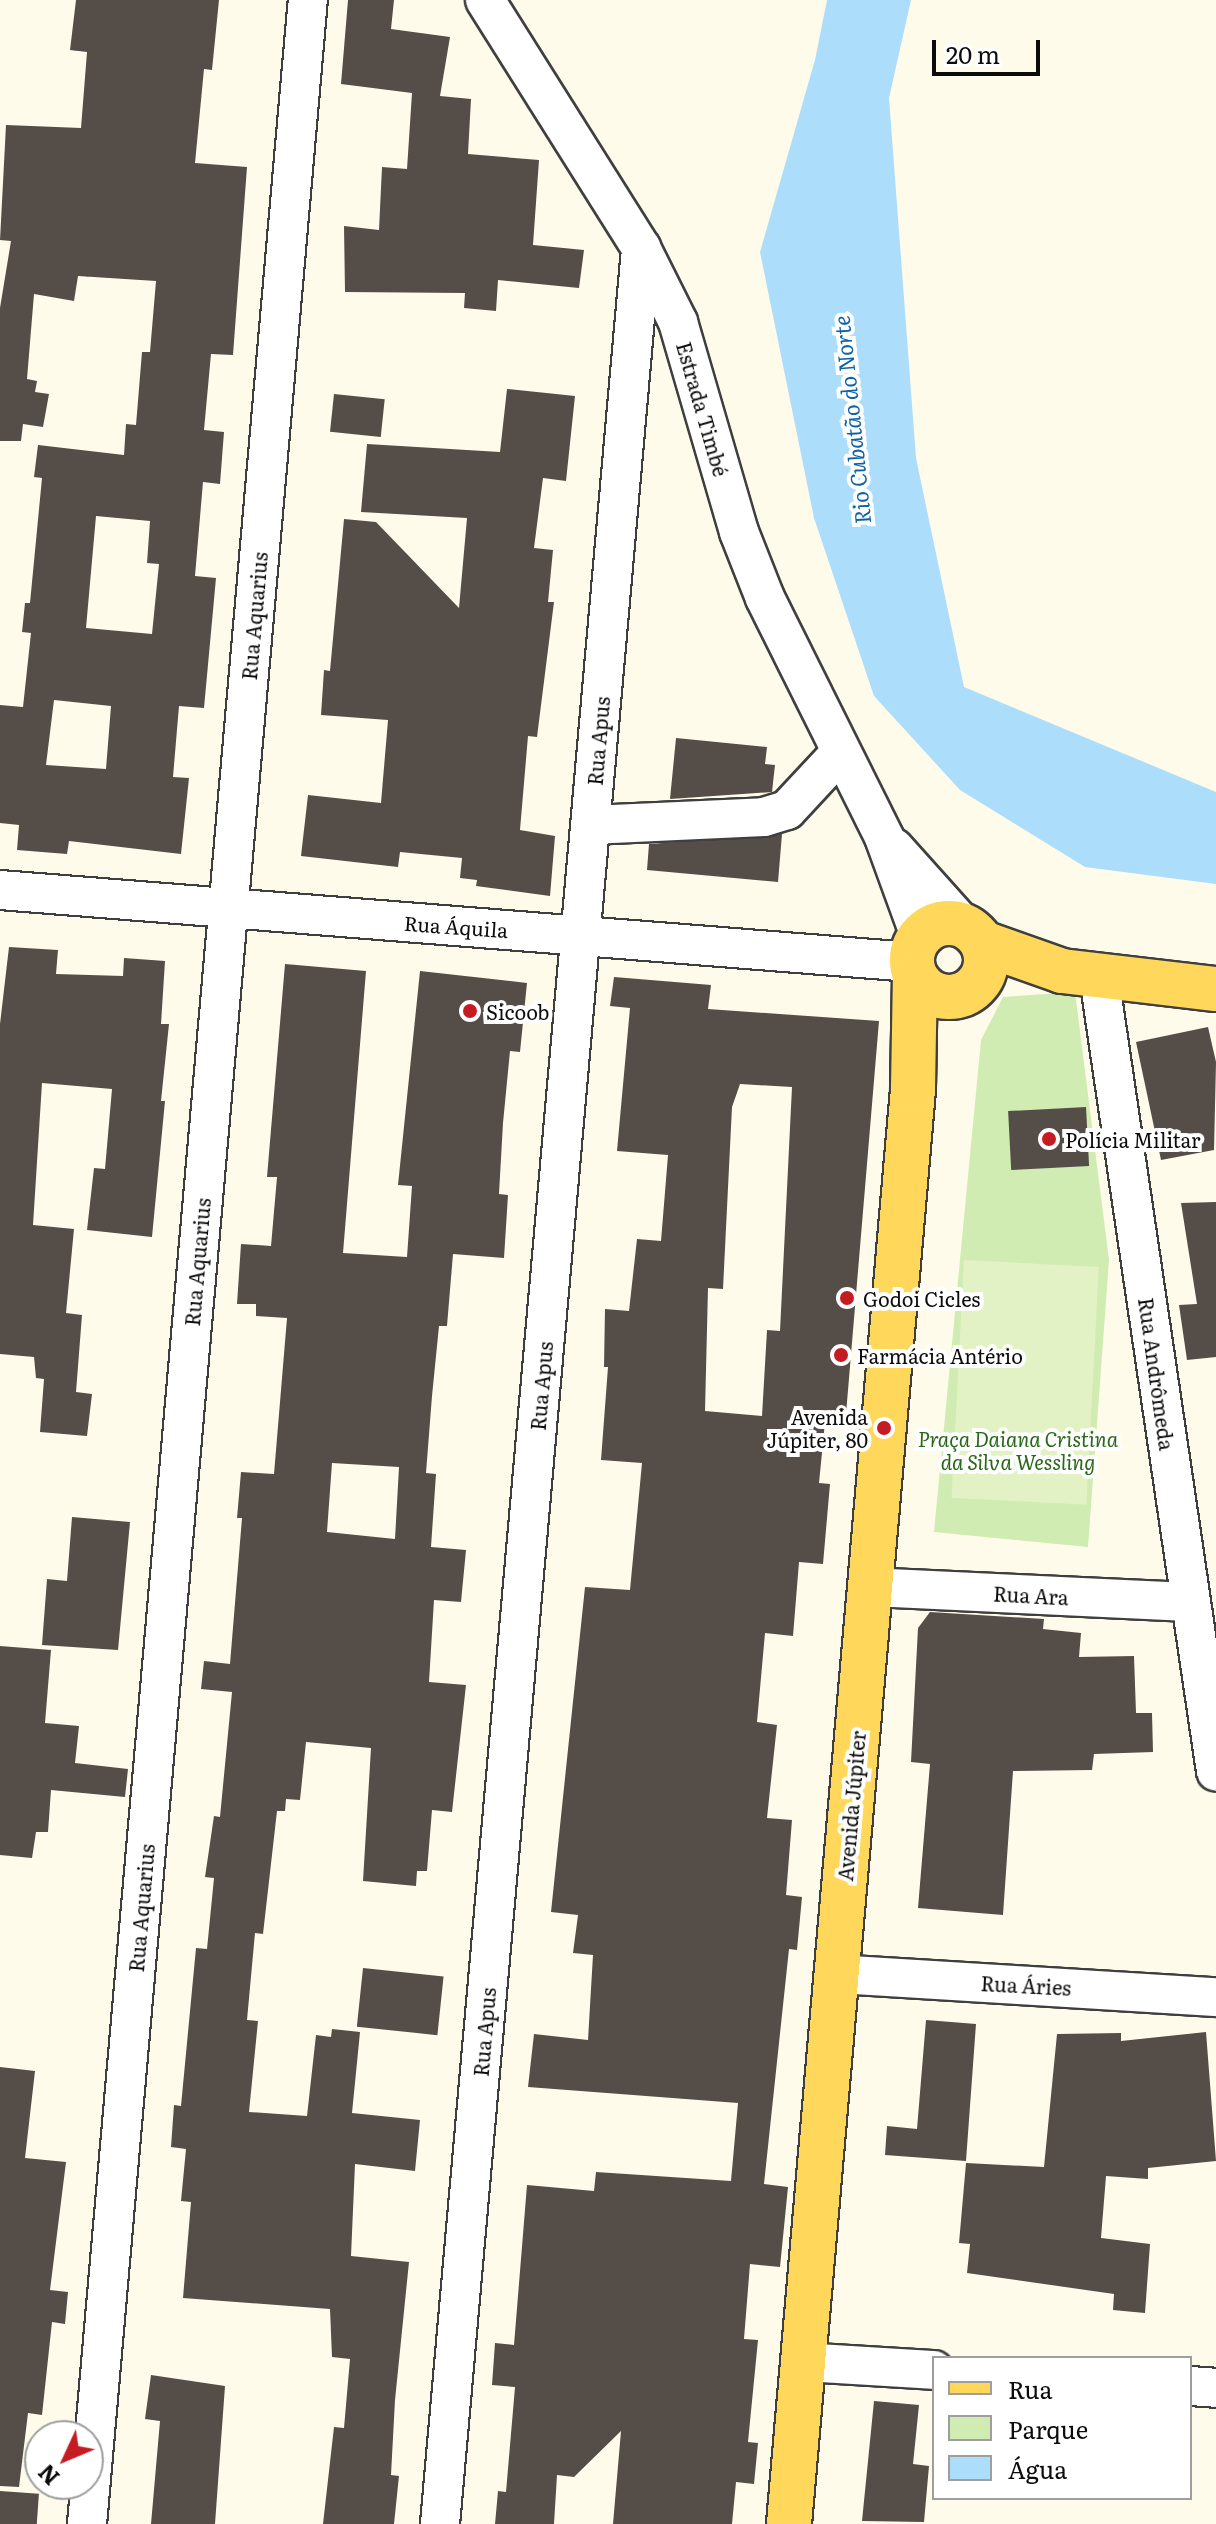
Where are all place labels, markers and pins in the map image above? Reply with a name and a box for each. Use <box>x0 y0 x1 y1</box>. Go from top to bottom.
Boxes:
place label: Sicoob <box>486 999 549 1023</box>
marker: Sicoob <box>461 1002 479 1020</box>
place label: Polícia Militar <box>1065 1127 1200 1151</box>
marker: Polícia Militar <box>1040 1130 1058 1148</box>
place label: Godoi Cicles <box>863 1286 980 1310</box>
marker: Godoi Cicles <box>838 1289 856 1307</box>
place label: Farmácia Antério <box>857 1343 1023 1367</box>
marker: Farmácia Antério <box>832 1346 850 1364</box>
place label: Avenida Júpiter, 80 <box>767 1404 868 1451</box>
marker: Avenida Júpiter, 80 <box>875 1419 893 1437</box>

